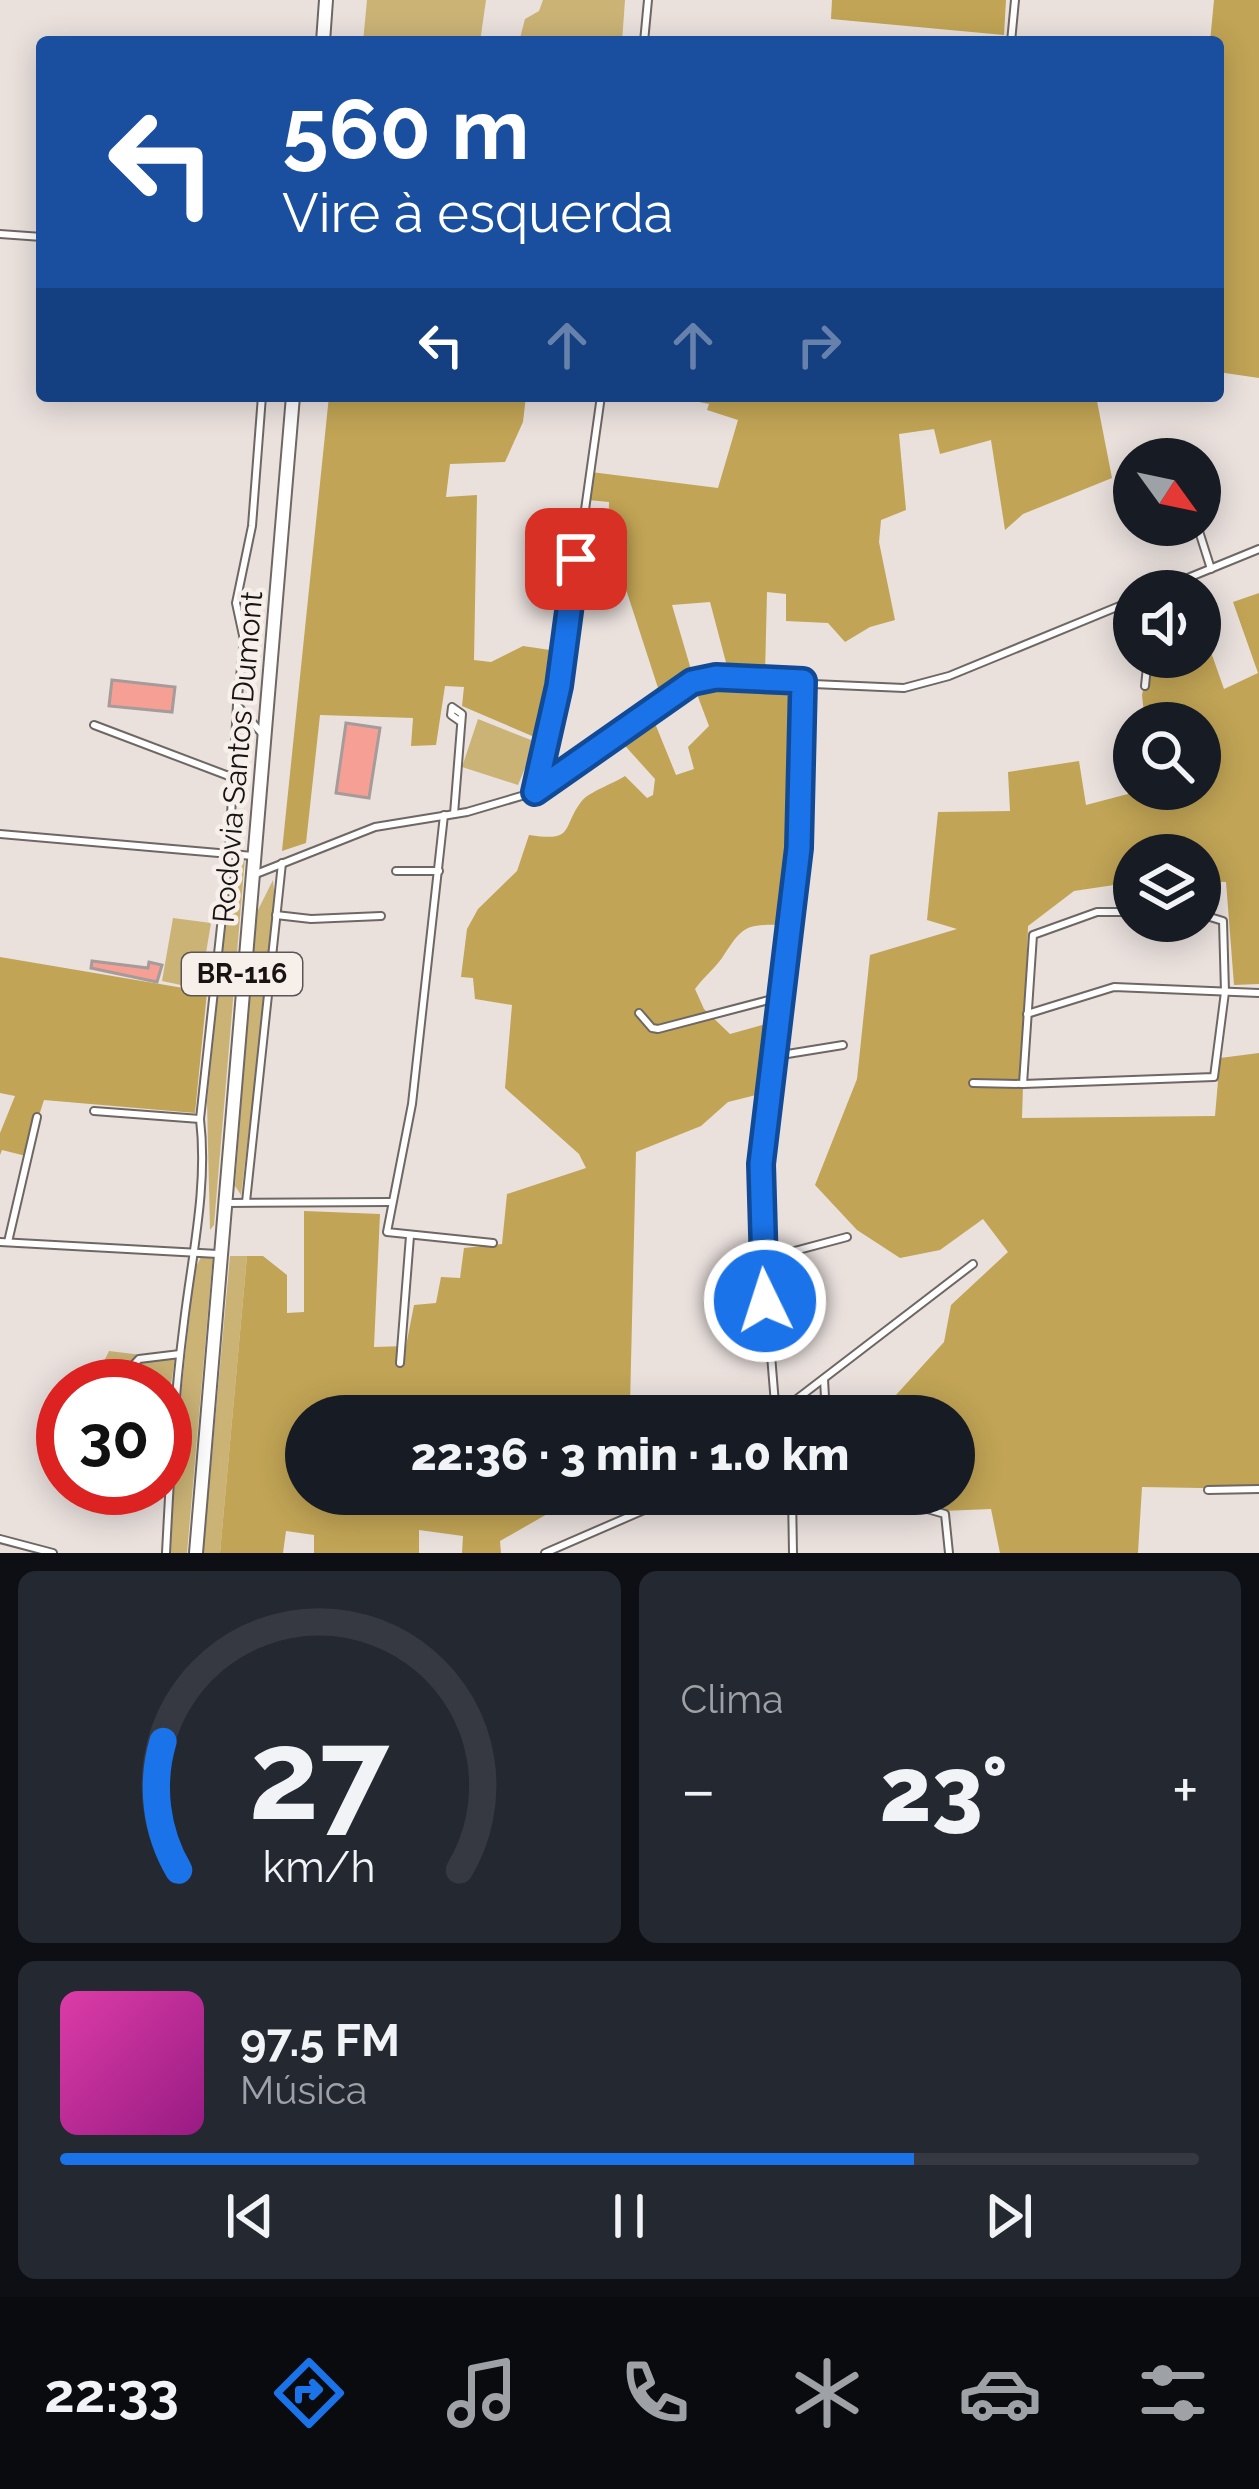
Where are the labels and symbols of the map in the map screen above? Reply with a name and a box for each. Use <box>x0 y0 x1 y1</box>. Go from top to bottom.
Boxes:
north arrow <box>1113 438 1221 546</box>
pin <box>525 508 627 610</box>
street label: Rodovia Santos Dumont <box>206 589 269 924</box>
road number: BR-116 <box>182 953 302 995</box>
position arrow <box>702 1238 828 1364</box>
speed limit sign: 30 <box>36 1359 192 1515</box>

